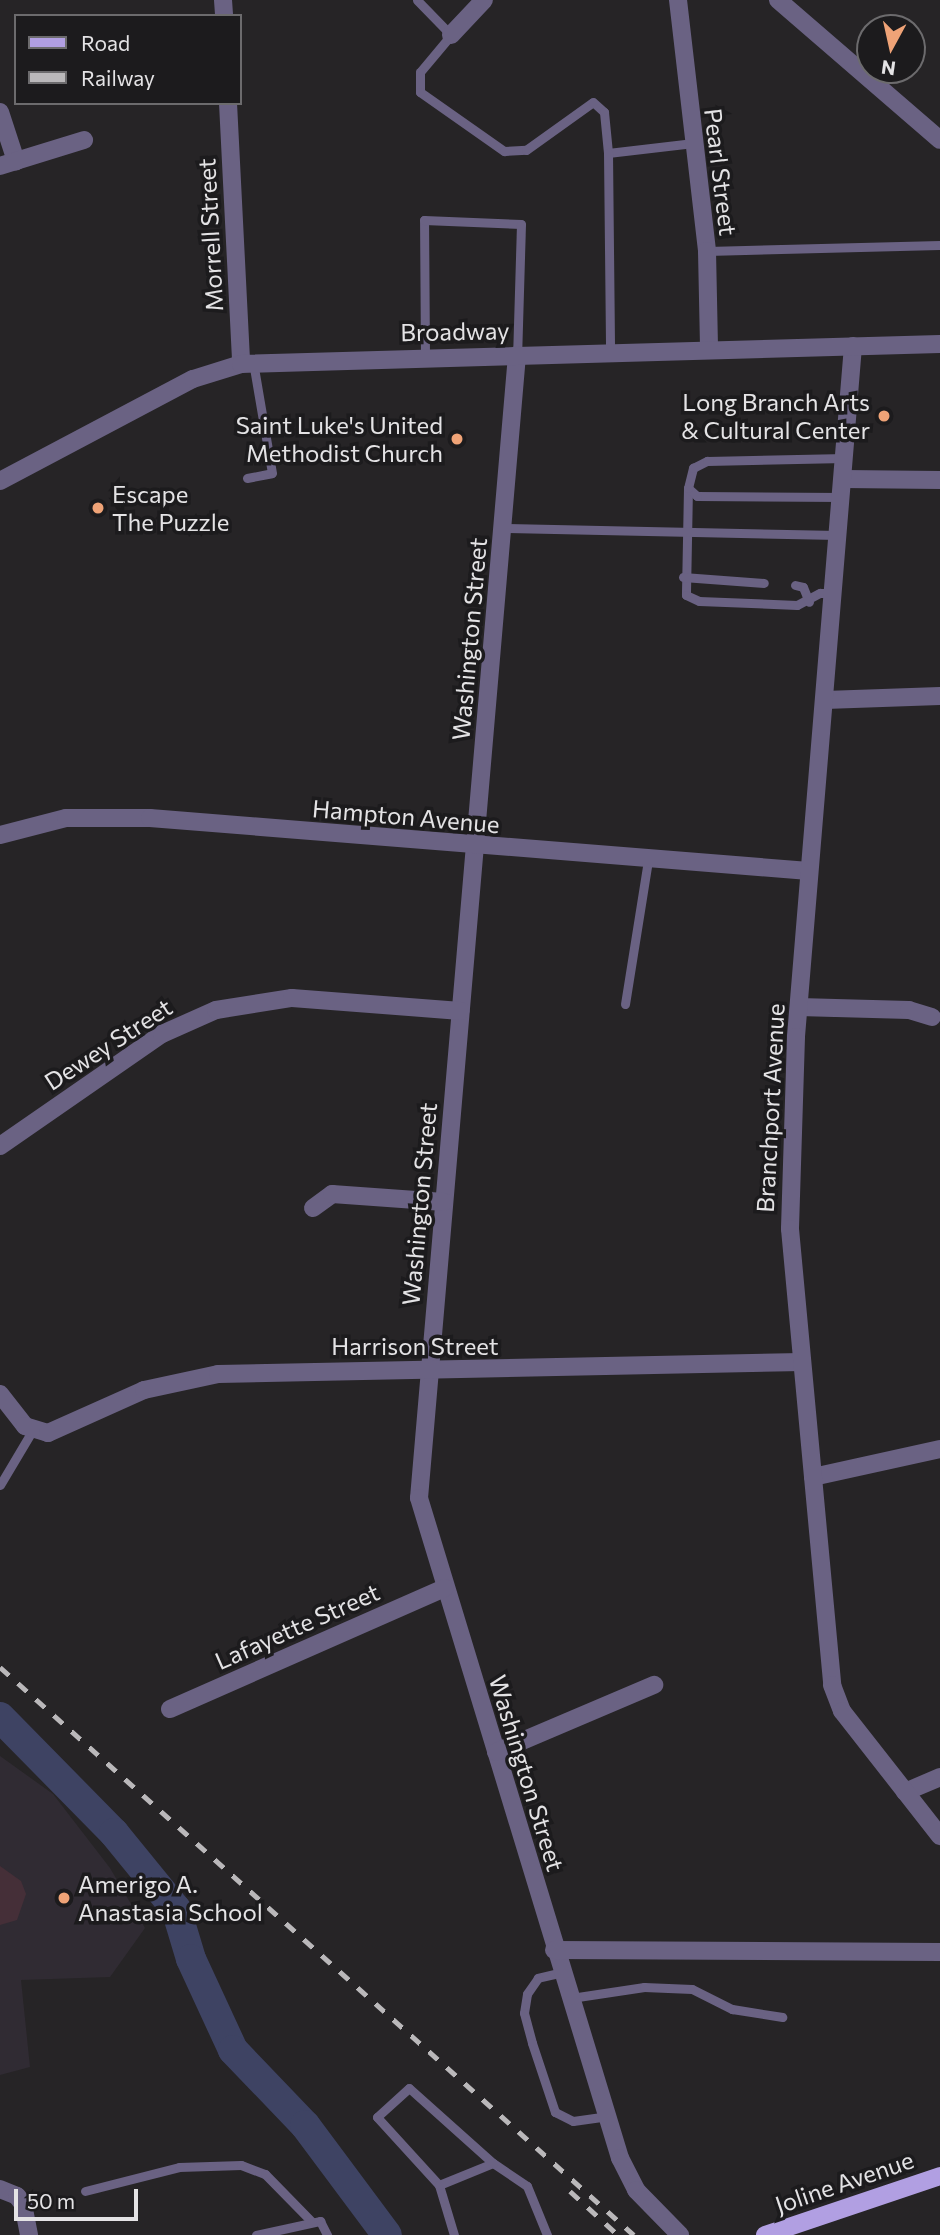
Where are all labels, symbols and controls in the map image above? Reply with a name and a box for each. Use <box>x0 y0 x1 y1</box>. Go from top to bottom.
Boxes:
legend <box>14 14 242 105</box>
north arrow <box>856 14 926 84</box>
text: Road <box>81 30 130 55</box>
text: N <box>880 56 897 81</box>
text: Railway <box>81 65 155 90</box>
street label: Pearl Street <box>699 107 743 237</box>
street label: Morrell Street <box>192 158 228 312</box>
street label: Broadway <box>400 316 510 346</box>
place label: Long Branch Arts & Cultural Center <box>681 388 870 444</box>
marker: Long Branch Arts & Cultural Center <box>876 408 892 424</box>
place label: Saint Luke's United Methodist Church <box>236 411 443 467</box>
marker: Saint Luke's United Methodist Church <box>449 431 465 447</box>
place label: Escape The Puzzle <box>112 480 229 536</box>
marker: Escape The Puzzle <box>90 500 106 516</box>
street label: Washington Street <box>446 536 492 742</box>
street label: Hampton Avenue <box>311 793 501 839</box>
street label: Dewey Street <box>39 992 177 1096</box>
street label: Branchport Avenue <box>750 1003 790 1213</box>
street label: Washington Street <box>396 1101 442 1307</box>
street label: Harrison Street <box>331 1332 499 1360</box>
street label: Lafayette Street <box>210 1577 384 1675</box>
street label: Washington Street <box>483 1671 571 1875</box>
place label: Amerigo A. Anastasia School <box>78 1870 263 1926</box>
marker: Amerigo A. Anastasia School <box>56 1890 72 1906</box>
street label: Joline Avenue <box>771 2145 917 2219</box>
scale bar <box>18 2176 142 2220</box>
text: 50 m <box>27 2188 75 2213</box>

